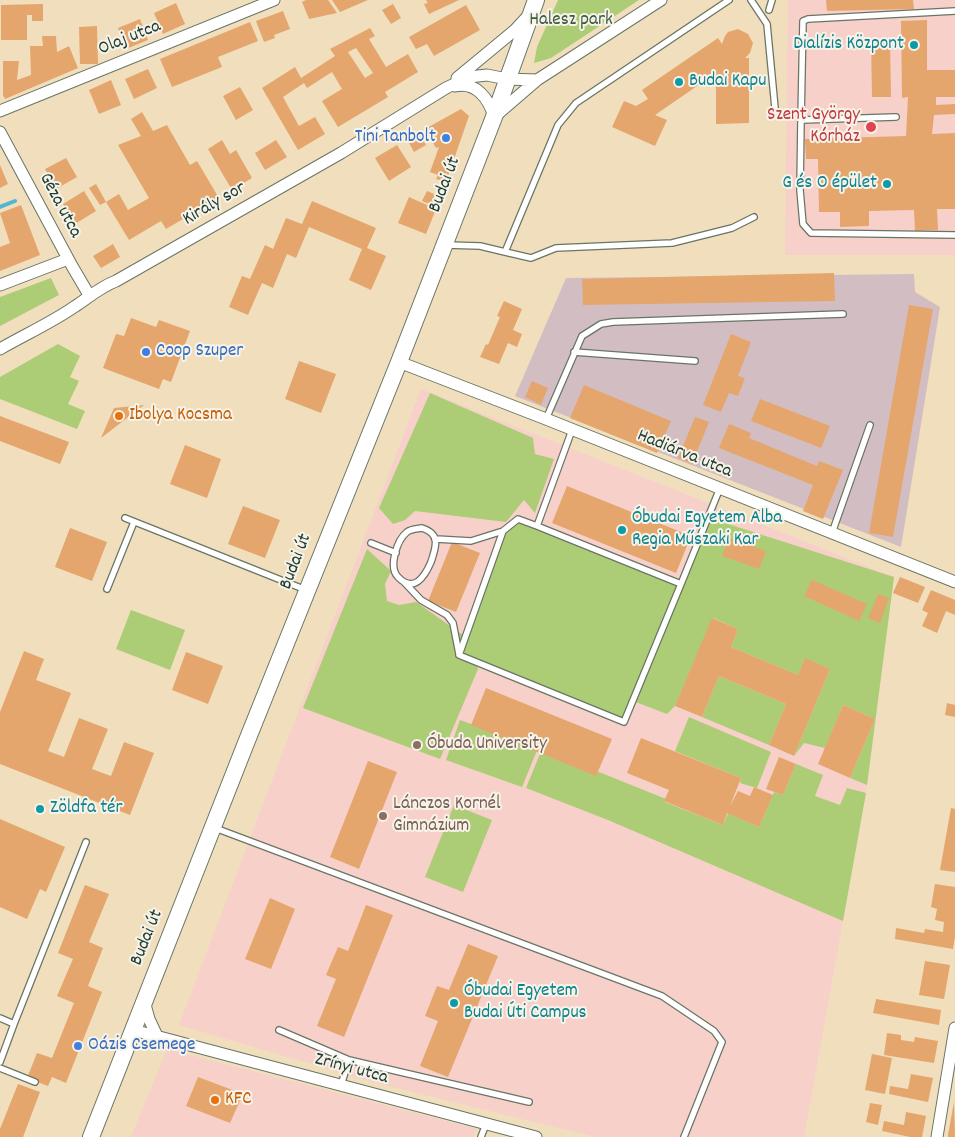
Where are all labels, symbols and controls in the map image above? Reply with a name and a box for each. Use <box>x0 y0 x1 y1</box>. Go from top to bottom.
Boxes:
park label: Halesz park <box>529 10 613 32</box>
street label: Olaj utca <box>95 16 165 62</box>
place label: Dialízis Központ <box>793 34 904 56</box>
marker: Dialízis Központ <box>908 39 920 51</box>
place label: Budai Kapu <box>689 71 766 93</box>
marker: Budai Kapu <box>673 76 685 88</box>
place label: Szent György Kórház <box>767 105 860 149</box>
marker: Szent György Kórház <box>864 120 878 134</box>
place label: Tini Tanbolt <box>355 127 436 149</box>
marker: Tini Tanbolt <box>440 132 452 144</box>
street label: Budai út <box>425 154 467 216</box>
street label: Géza utca <box>32 170 86 242</box>
place label: G és O épület <box>782 173 877 195</box>
street label: Király sor <box>179 178 251 232</box>
marker: G és O épület <box>881 178 893 190</box>
place label: Coop Szuper <box>156 341 243 363</box>
marker: Coop Szuper <box>140 346 152 358</box>
place label: Ibolya Kocsma <box>129 405 232 427</box>
marker: Ibolya Kocsma <box>113 410 125 422</box>
street label: Hadiárva utca <box>633 426 735 484</box>
place label: Óbudai Egyetem Alba Regia Műszaki Kar <box>632 508 782 552</box>
marker: Óbudai Egyetem Alba Regia Műszaki Kar <box>616 524 628 536</box>
street label: Budai út <box>276 531 318 593</box>
place label: Óbuda University <box>427 734 547 756</box>
marker: Óbuda University <box>411 739 423 751</box>
place label: Lánczos Kornél Gimnázium <box>393 794 500 838</box>
place label: Zöldfa tér <box>50 798 122 820</box>
marker: Zöldfa tér <box>34 803 46 815</box>
marker: Lánczos Kornél Gimnázium <box>377 810 389 822</box>
street label: Budai út <box>127 907 169 969</box>
place label: Óbudai Egyetem Budai Úti Campus <box>464 981 587 1025</box>
marker: Óbudai Egyetem Budai Úti Campus <box>448 997 460 1009</box>
place label: Oázis Csemege <box>88 1035 195 1057</box>
marker: Oázis Csemege <box>72 1040 84 1052</box>
street label: Zrínyi utca <box>312 1049 390 1091</box>
place label: KFC <box>225 1089 252 1111</box>
marker: KFC <box>209 1094 221 1106</box>

